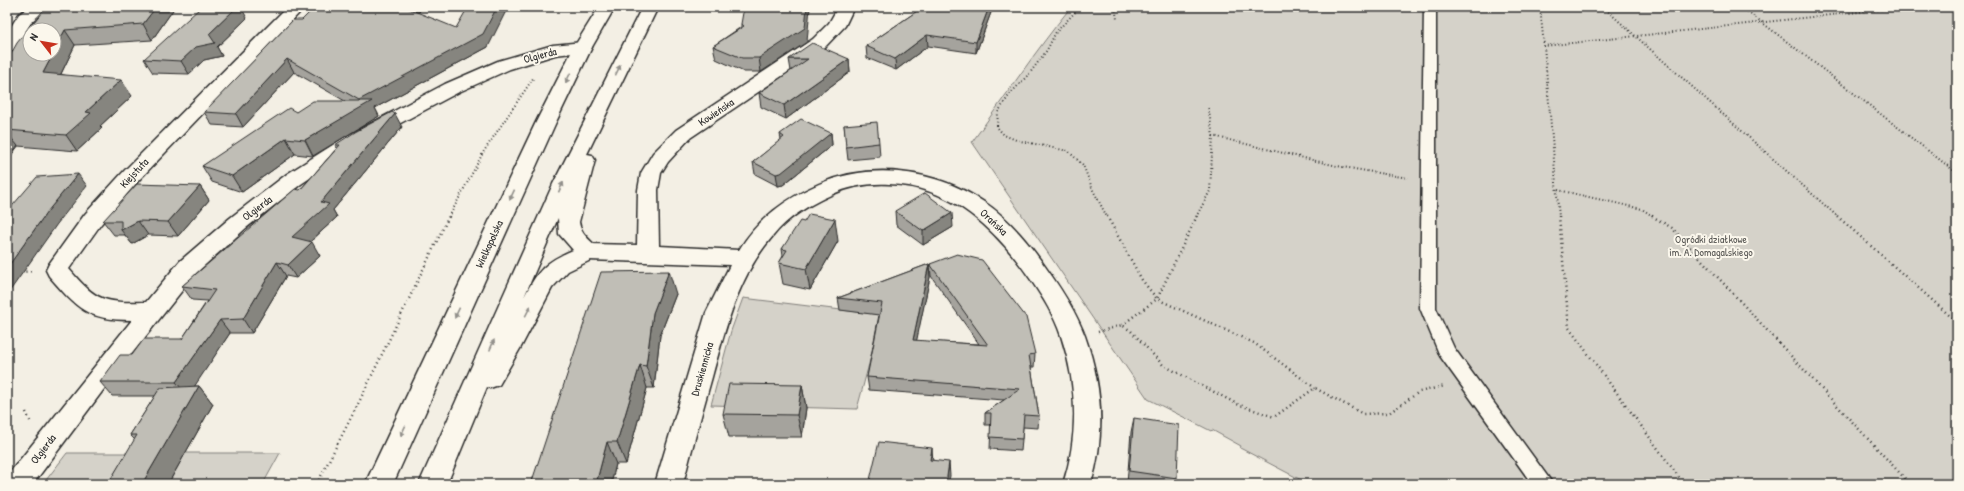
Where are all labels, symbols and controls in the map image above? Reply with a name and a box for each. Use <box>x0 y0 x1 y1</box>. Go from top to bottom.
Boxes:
north arrow <box>22 22 62 62</box>
text: N <box>26 31 41 43</box>
street label: Olgierda <box>522 44 559 66</box>
one-way arrow <box>615 65 621 76</box>
one-way arrow <box>565 72 571 83</box>
street label: Kowieńska <box>695 95 737 129</box>
street label: Kiejstuta <box>117 155 152 191</box>
one-way arrow <box>558 182 564 193</box>
one-way arrow <box>509 189 515 201</box>
street label: Olgierda <box>239 192 275 224</box>
street label: Orańska <box>977 206 1011 239</box>
street label: Wielkopolska <box>472 217 506 270</box>
park label: Ogródki działkowe im. A. Domagalskiego <box>1669 232 1753 259</box>
one-way arrow <box>525 305 531 317</box>
one-way arrow <box>454 307 460 319</box>
one-way arrow <box>489 339 495 350</box>
street label: Druskiennicka <box>688 340 717 397</box>
one-way arrow <box>400 426 406 437</box>
street label: Olgierda <box>27 431 59 467</box>

